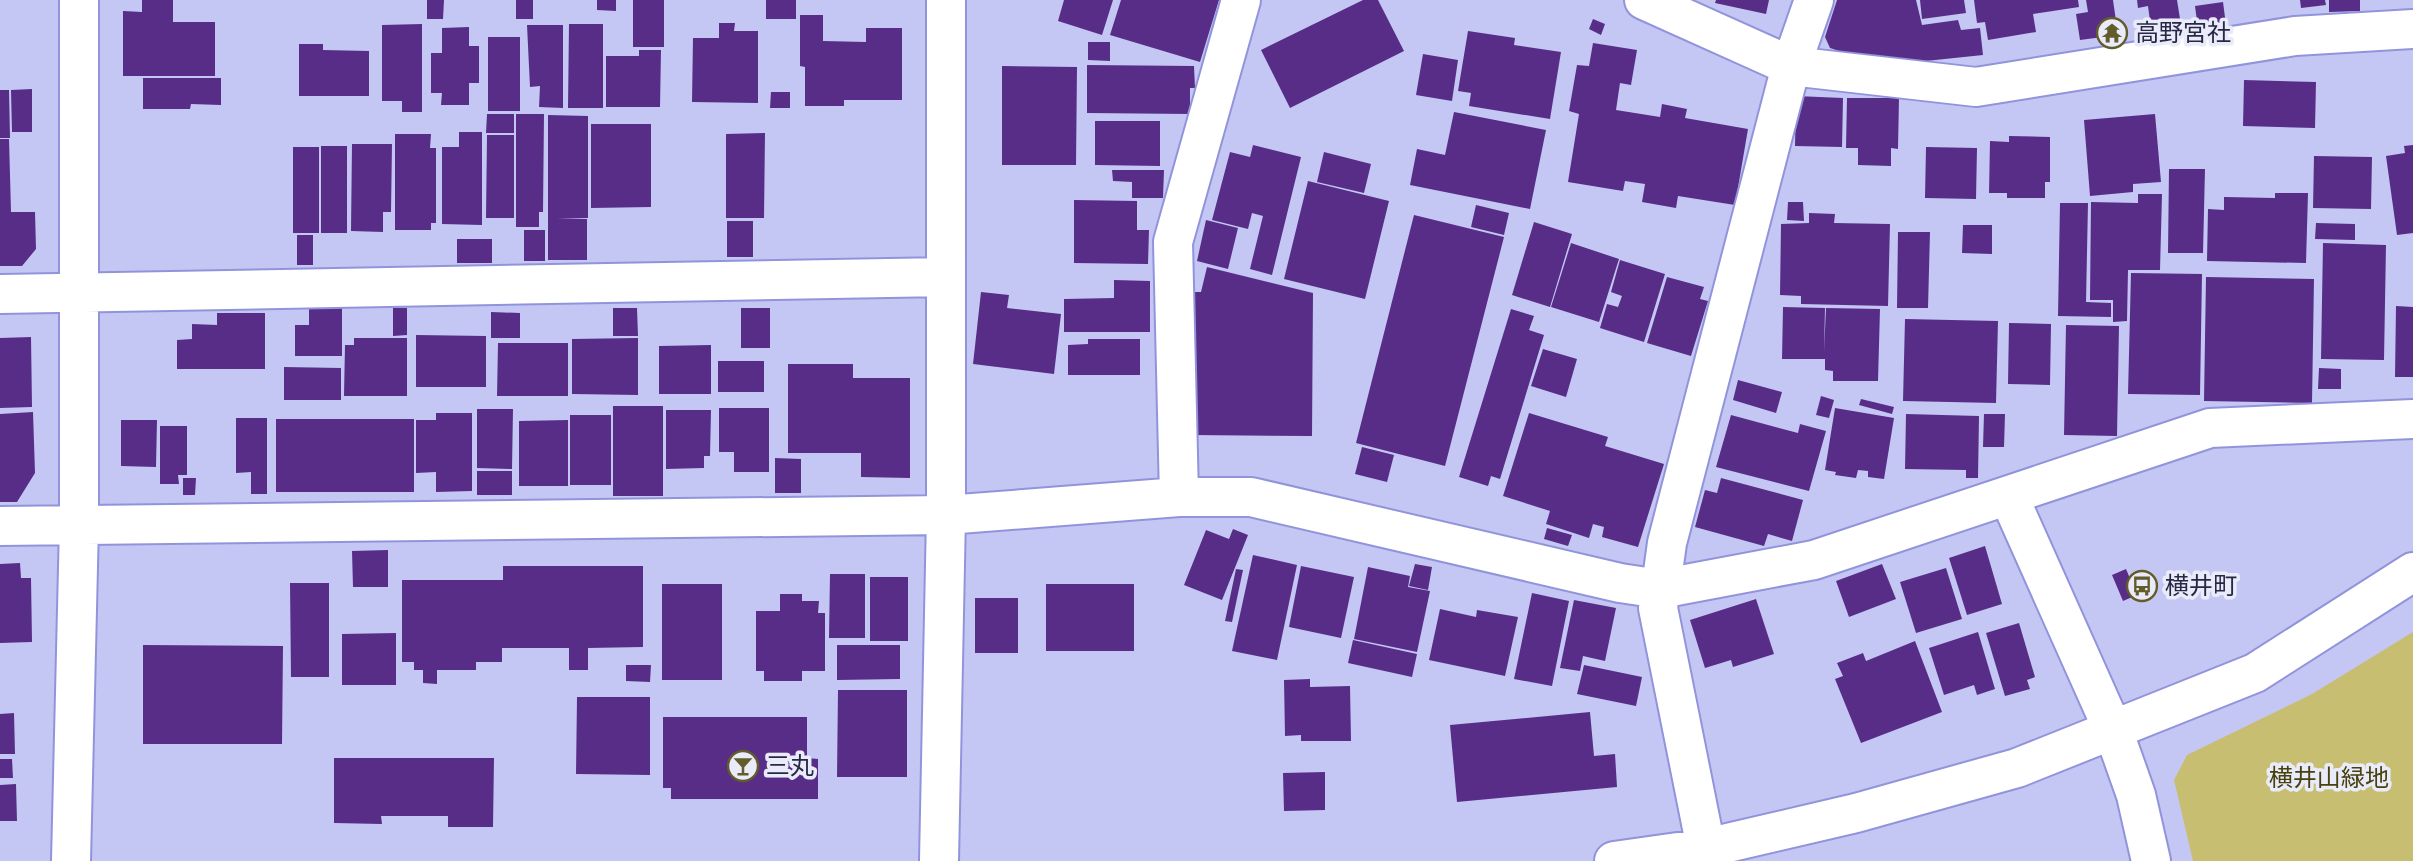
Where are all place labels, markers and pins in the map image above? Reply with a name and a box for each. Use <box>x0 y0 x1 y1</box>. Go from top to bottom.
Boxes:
temple icon: 高野宮社 <box>2095 16 2129 50</box>
place label: 高野宮社 <box>2135 19 2231 47</box>
bus stop icon: 横井町 <box>2125 569 2159 603</box>
place label: 横井町 <box>2165 572 2237 600</box>
bar icon: 三丸 <box>726 749 760 783</box>
place label: 三丸 <box>766 752 814 780</box>

